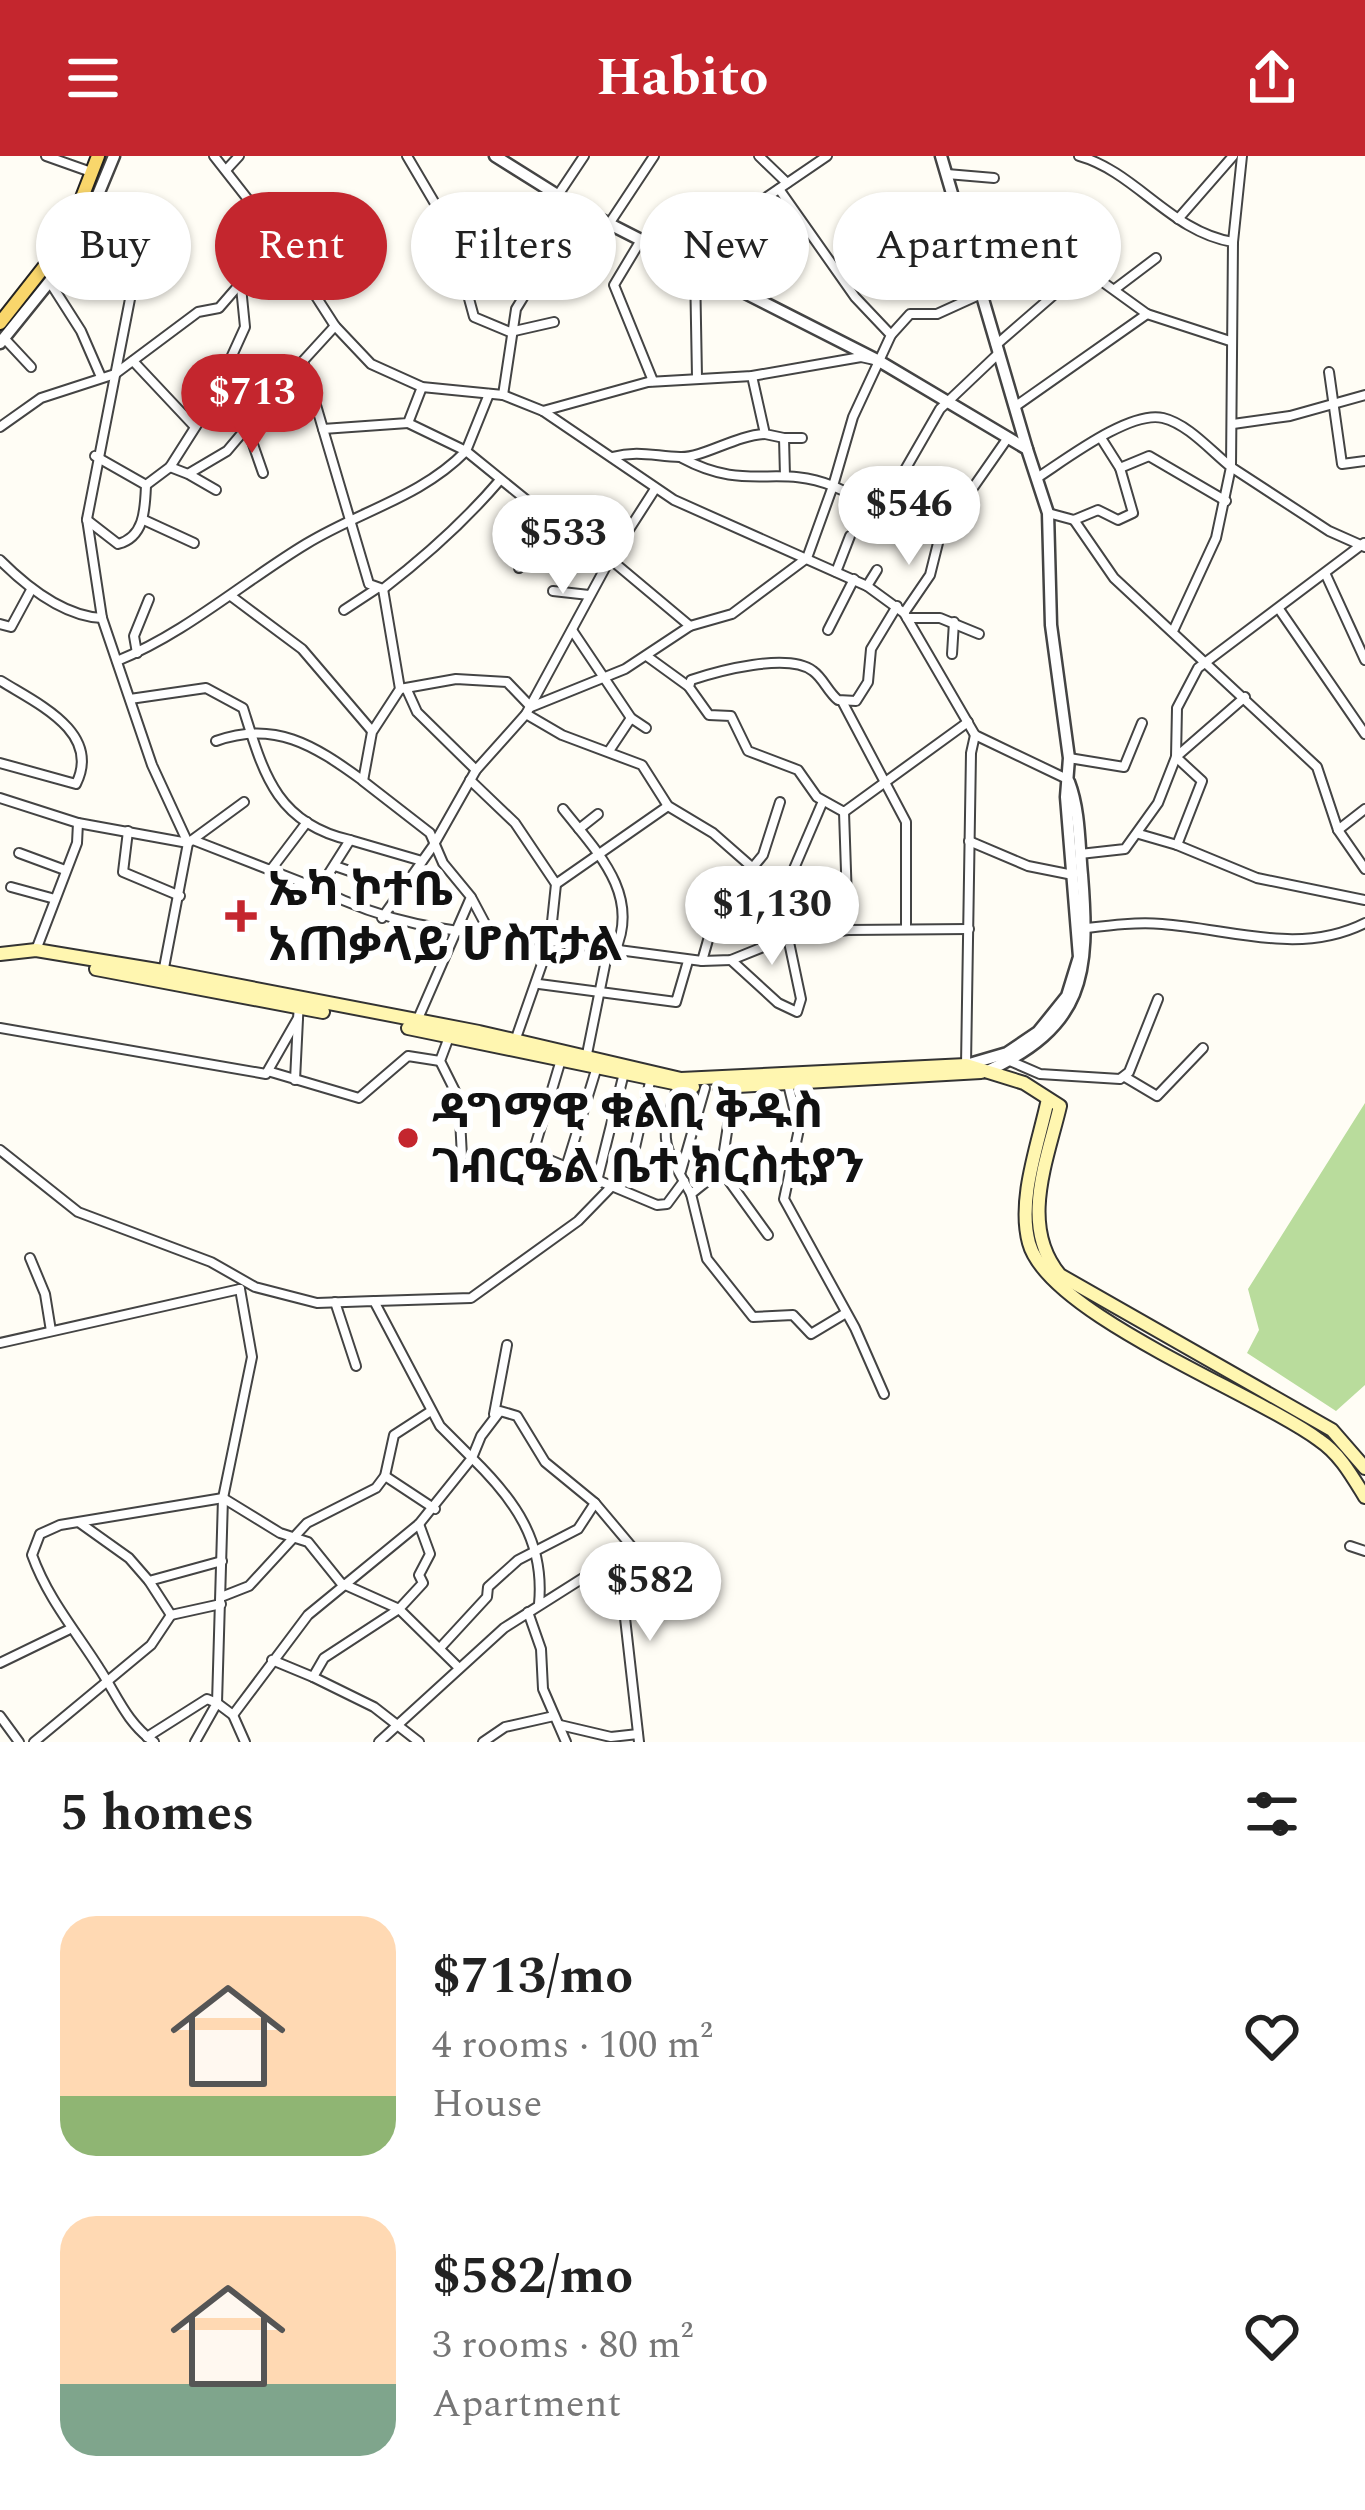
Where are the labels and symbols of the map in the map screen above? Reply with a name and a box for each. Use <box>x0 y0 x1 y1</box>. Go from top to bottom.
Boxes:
pin: $713 <box>181 354 323 456</box>
pin: $546 <box>838 466 980 568</box>
pin: $533 <box>492 495 634 597</box>
place label: ኤካ ኮተቤ አጠቃላይ ሆስፒታል <box>268 854 622 982</box>
pin: $1,130 <box>674 866 870 968</box>
marker: ኤካ ኮተቤ አጠቃላይ ሆስፒታል <box>225 900 257 932</box>
place label: ዳግማዊ ቁልቢ ቅዱስ ገብርዔል ቤተ ክርስቲያን <box>432 1076 865 1204</box>
marker: ዳግማዊ ቁልቢ ቅዱስ ገብርዔል ቤተ ክርስቲያን <box>395 1125 421 1151</box>
pin: $582 <box>579 1542 721 1644</box>

